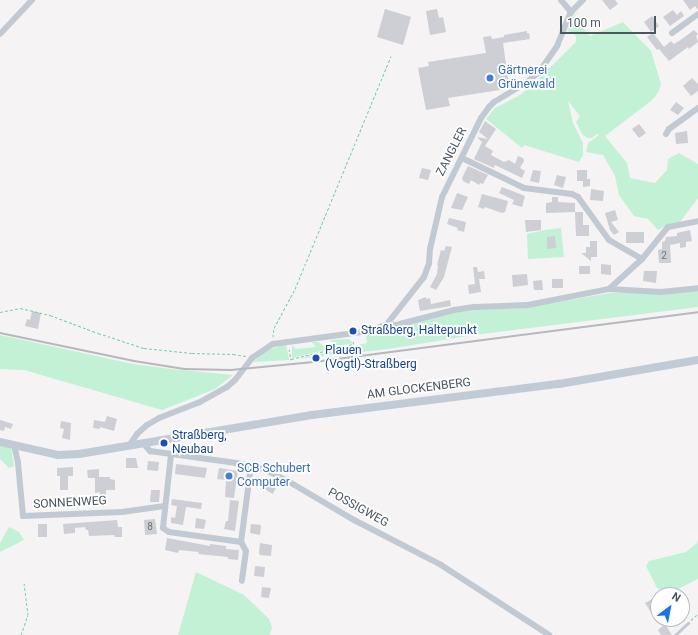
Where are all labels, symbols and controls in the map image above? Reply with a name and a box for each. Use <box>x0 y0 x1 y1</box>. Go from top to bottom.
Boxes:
scale bar <box>562 8 658 34</box>
text: 100 m <box>567 16 601 30</box>
place label: Gärtnerei Grünewald <box>498 64 555 92</box>
marker: Gärtnerei Grünewald <box>485 73 495 83</box>
street label: ZANGLER <box>434 125 470 179</box>
house number: 2 <box>661 250 667 262</box>
place label: Straßberg, Haltepunkt <box>361 324 477 338</box>
marker: Straßberg, Haltepunkt <box>348 326 358 336</box>
place label: Plauen (Vogtl)-Straßberg <box>325 344 417 372</box>
marker: Plauen (Vogtl)-Straßberg <box>310 352 322 364</box>
street label: AM GLOCKENBERG <box>366 375 472 403</box>
place label: Straßberg, Neubau <box>172 429 227 457</box>
marker: Straßberg, Neubau <box>159 438 169 448</box>
place label: SCB Schubert Computer <box>237 462 310 490</box>
marker: SCB Schubert Computer <box>224 471 234 481</box>
street label: POSSIGWEG <box>325 485 391 531</box>
street label: SONNENWEG <box>33 494 107 512</box>
house number: 8 <box>147 521 153 533</box>
north arrow <box>650 587 690 627</box>
text: N <box>669 590 683 605</box>

